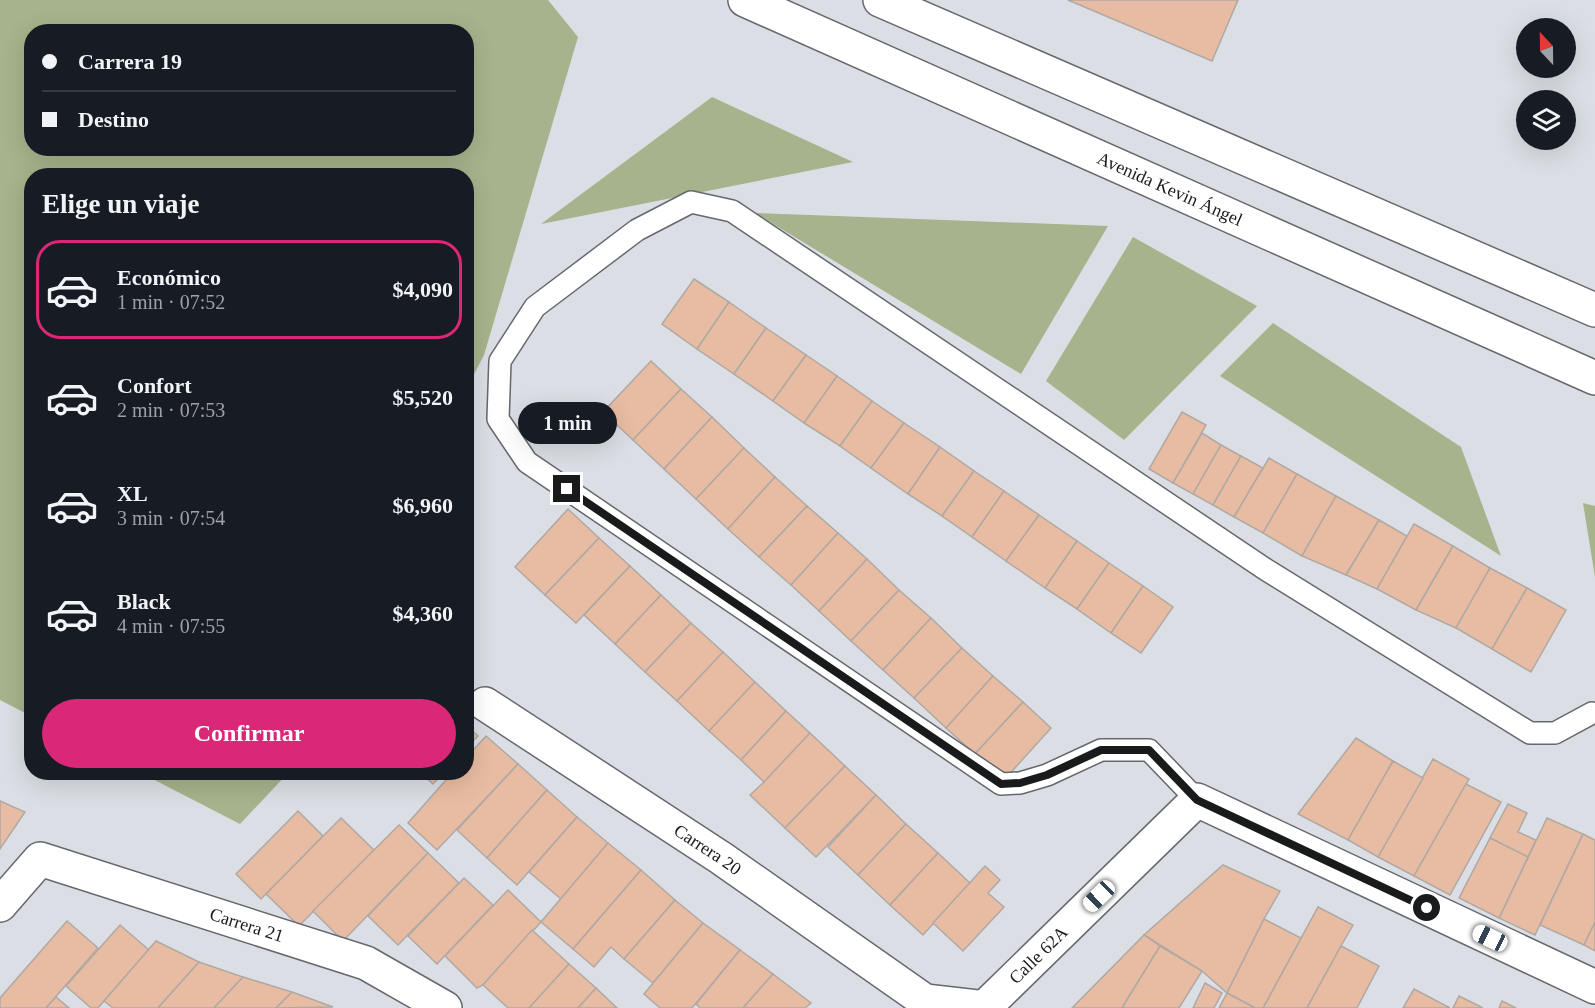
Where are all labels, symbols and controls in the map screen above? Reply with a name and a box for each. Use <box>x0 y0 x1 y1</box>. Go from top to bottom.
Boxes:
north arrow <box>1516 18 1576 78</box>
map controls <box>1516 18 1576 150</box>
text: Carrera 19 <box>78 49 182 74</box>
button: layers <box>1516 90 1576 150</box>
text: Destino <box>78 107 149 132</box>
street label: Avenida Kevin Ángel <box>1094 148 1246 230</box>
text: Elige un viaje <box>42 189 200 219</box>
icon: car <box>45 263 99 317</box>
text: Económico <box>117 265 221 290</box>
text: $4,090 <box>393 277 453 302</box>
text: 1 min · 07:52 <box>117 291 225 313</box>
icon: car <box>45 371 99 425</box>
text: Confort <box>117 373 192 398</box>
text: $5,520 <box>393 385 453 410</box>
text: 2 min · 07:53 <box>117 399 225 421</box>
callout: 1 min <box>518 402 616 444</box>
text: 1 min <box>543 412 592 434</box>
route end <box>553 475 580 502</box>
icon: car <box>45 479 99 533</box>
text: XL <box>117 481 148 506</box>
text: $6,960 <box>393 493 453 518</box>
text: 3 min · 07:54 <box>117 507 225 529</box>
icon: car <box>45 587 99 641</box>
text: Black <box>117 589 171 614</box>
text: $4,360 <box>393 601 453 626</box>
text: 4 min · 07:55 <box>117 615 225 637</box>
button: Confirmar <box>42 699 456 768</box>
street label: Carrera 20 <box>670 820 745 879</box>
car <box>1080 877 1118 915</box>
route start <box>1413 894 1440 921</box>
street label: Carrera 21 <box>207 904 286 946</box>
street label: Calle 62A <box>1005 922 1072 988</box>
car <box>1470 922 1510 954</box>

